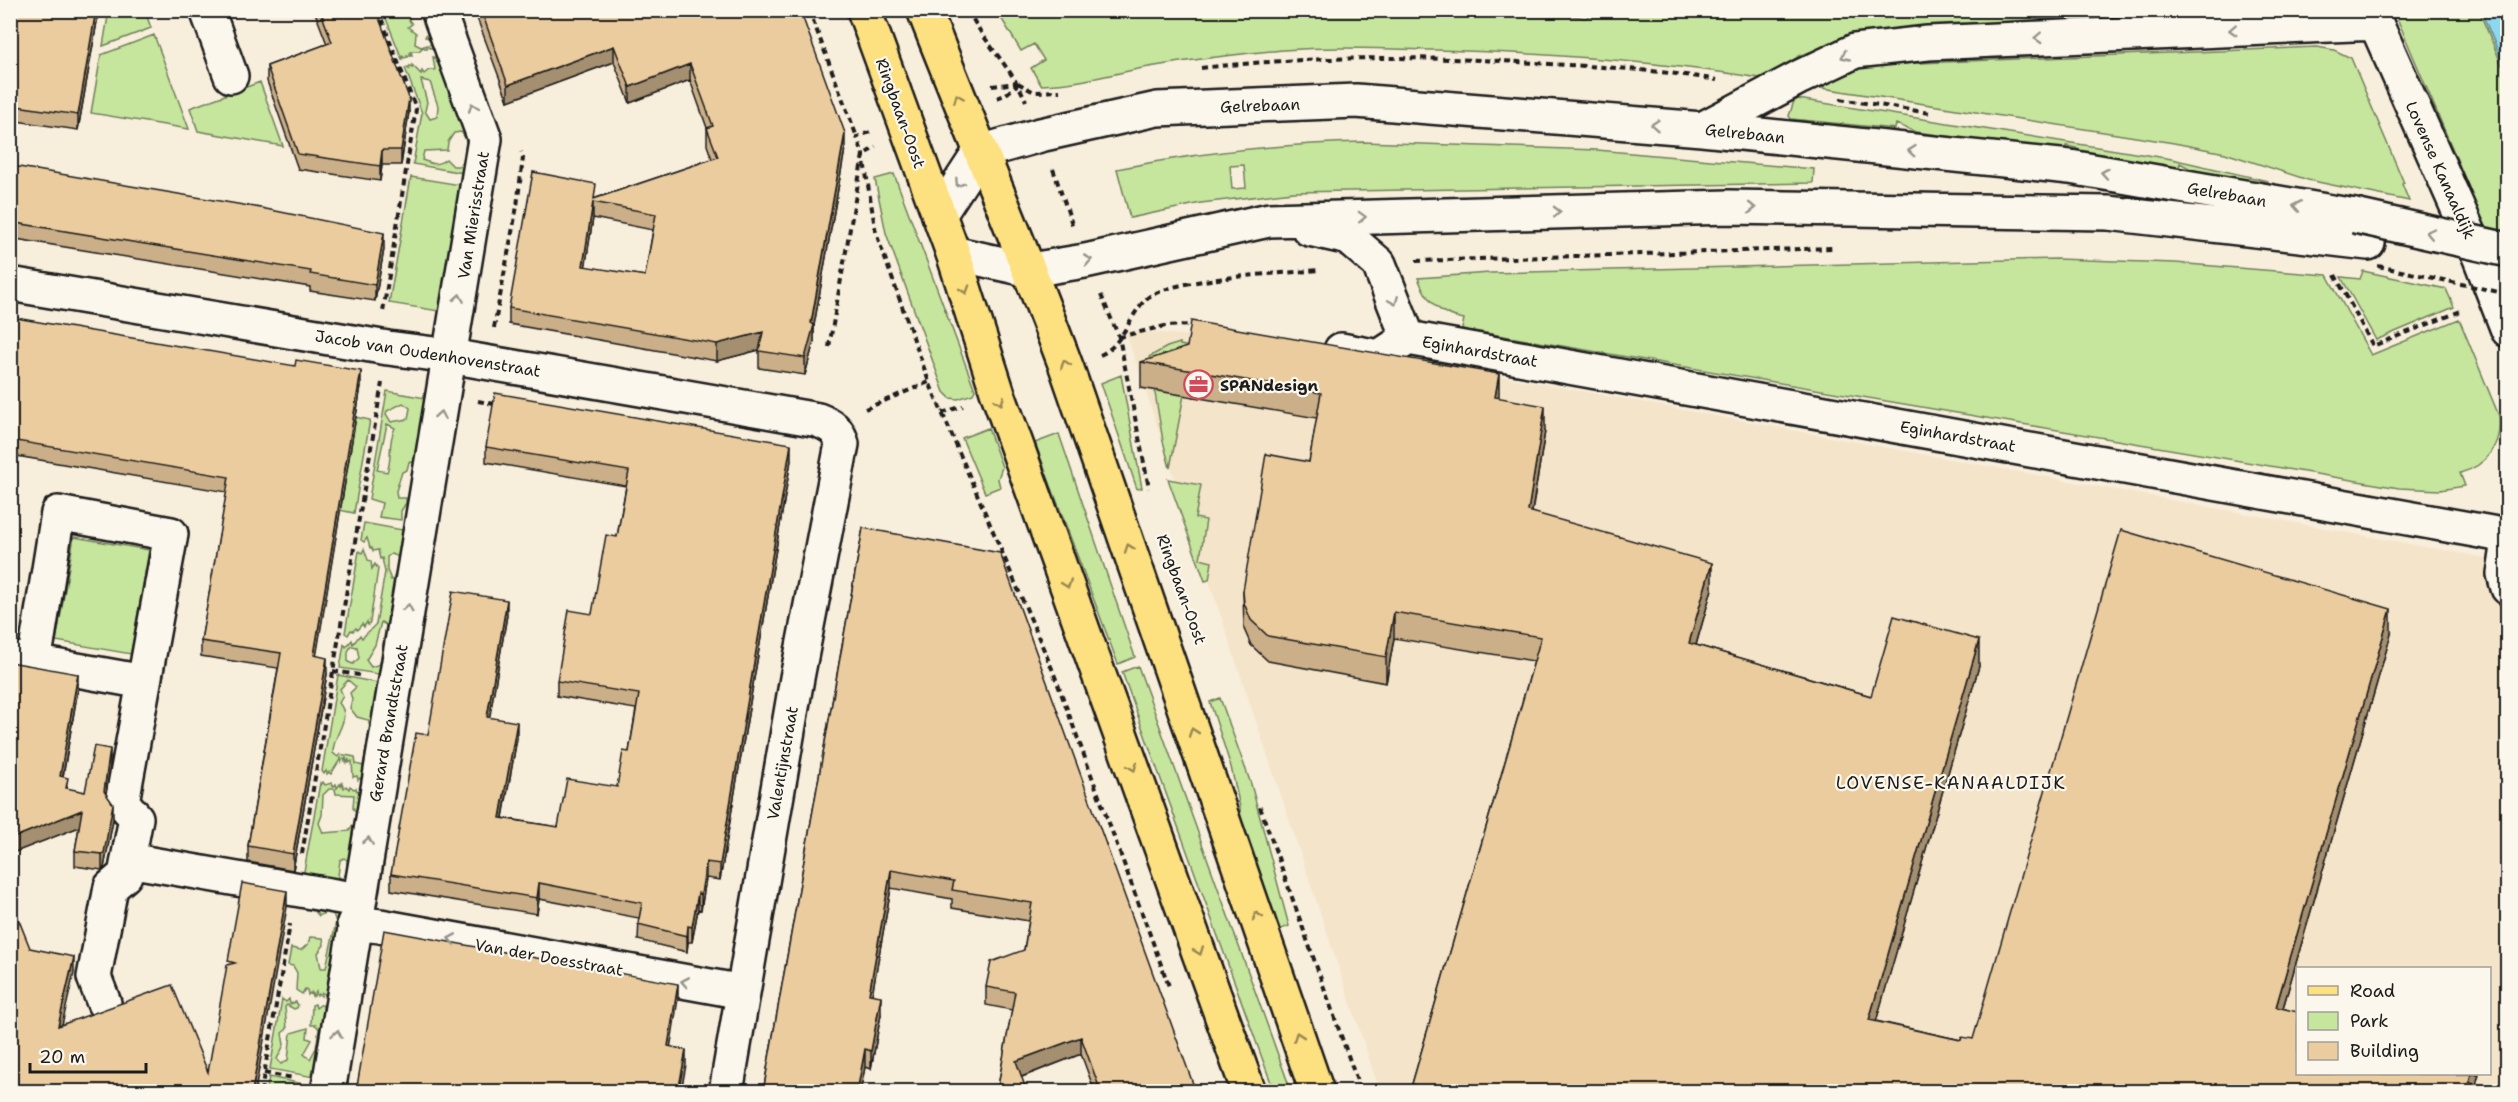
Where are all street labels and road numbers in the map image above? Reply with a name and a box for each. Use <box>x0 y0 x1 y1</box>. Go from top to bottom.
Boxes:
street label: Ringbaan-Oost <box>871 55 930 171</box>
street label: Gelrebaan <box>1220 94 1301 117</box>
street label: Lovense Kanaaldijk <box>2401 98 2480 243</box>
street label: Gelrebaan <box>1704 119 1786 148</box>
street label: Van Mierisstraat <box>453 150 494 281</box>
street label: Gelrebaan <box>2186 177 2268 212</box>
street label: Jacob van Oudenhovenstraat <box>314 325 542 382</box>
street label: Eginhardstraat <box>1420 331 1539 372</box>
street label: Eginhardstraat <box>1898 416 2017 457</box>
street label: Ringbaan-Oost <box>1152 531 1211 647</box>
street label: Gerard Brandtstraat <box>364 643 413 804</box>
street label: Valentijnstraat <box>762 705 803 822</box>
street label: Van der Doesstraat <box>473 934 625 981</box>

